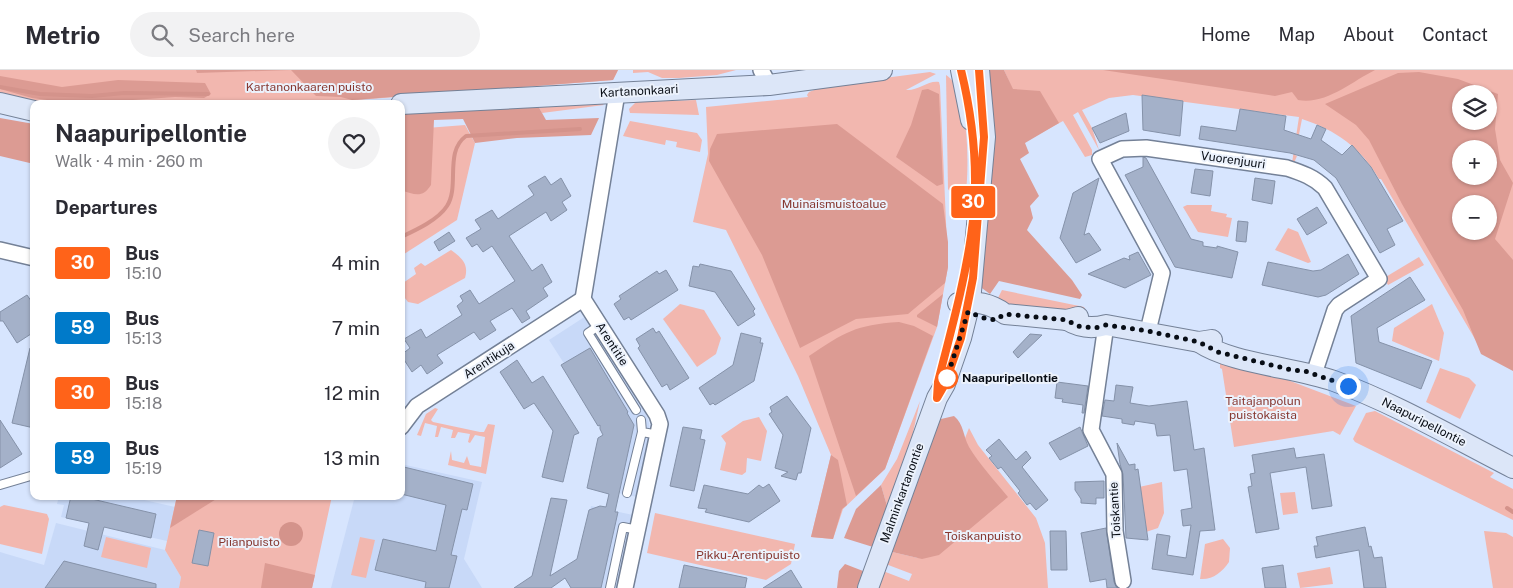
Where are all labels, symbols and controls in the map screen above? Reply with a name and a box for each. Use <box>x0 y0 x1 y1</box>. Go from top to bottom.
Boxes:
search box <box>130 12 480 57</box>
text: Metrio <box>25 21 100 49</box>
icon: search <box>148 21 176 49</box>
text: Search here <box>188 24 295 46</box>
text: Home <box>1201 24 1251 45</box>
text: Map <box>1279 24 1315 45</box>
text: About <box>1343 24 1394 45</box>
text: Contact <box>1422 24 1488 45</box>
park label: Kartanonkaaren puisto <box>246 80 372 94</box>
street label: Kartanonkaari <box>599 82 679 100</box>
map controls <box>1452 85 1497 240</box>
button: layers <box>1452 85 1497 130</box>
button: heart <box>328 117 380 169</box>
text: Naapuripellontie <box>55 119 247 147</box>
button: + <box>1452 140 1497 185</box>
street label: Vuorenjuuri <box>1200 149 1266 171</box>
text: Walk · 4 min · 260 m <box>55 152 203 171</box>
line badge: 30 <box>950 186 996 218</box>
text: 30 <box>961 191 985 212</box>
button: − <box>1452 195 1497 240</box>
text: Departures <box>55 196 158 218</box>
park label: Muinaismuistoalue <box>782 197 887 211</box>
text: Bus <box>125 242 159 264</box>
text: 30 <box>71 252 94 273</box>
text: 4 min <box>331 252 380 274</box>
text: 15:10 <box>125 264 162 283</box>
text: Bus <box>125 307 159 329</box>
text: 59 <box>70 317 95 338</box>
text: 7 min <box>332 317 380 339</box>
street label: Arentitie <box>593 320 631 368</box>
text: 15:13 <box>125 329 162 348</box>
street label: Arentikuja <box>461 338 517 382</box>
marker: Naapuripellontie <box>936 367 958 389</box>
place label: Naapuripellontie <box>962 371 1058 385</box>
text: Bus <box>125 372 159 394</box>
your location <box>1336 374 1361 399</box>
text: 30 <box>71 382 94 403</box>
text: 12 min <box>324 382 380 404</box>
text: 15:18 <box>125 394 162 413</box>
park label: Taitajanpolun puistokaista <box>1225 394 1301 422</box>
street label: Naapuripellontie <box>1379 395 1469 449</box>
text: Bus <box>125 437 159 459</box>
street label: Malminkartanontie <box>877 441 927 545</box>
text: 59 <box>70 447 95 468</box>
text: 13 min <box>323 447 380 469</box>
text: 15:19 <box>125 459 162 478</box>
street label: Toiskantie <box>1107 481 1123 539</box>
park label: Toiskanpuisto <box>945 529 1022 543</box>
park label: Piianpuisto <box>218 535 280 549</box>
park label: Pikku-Arentipuisto <box>696 548 800 562</box>

